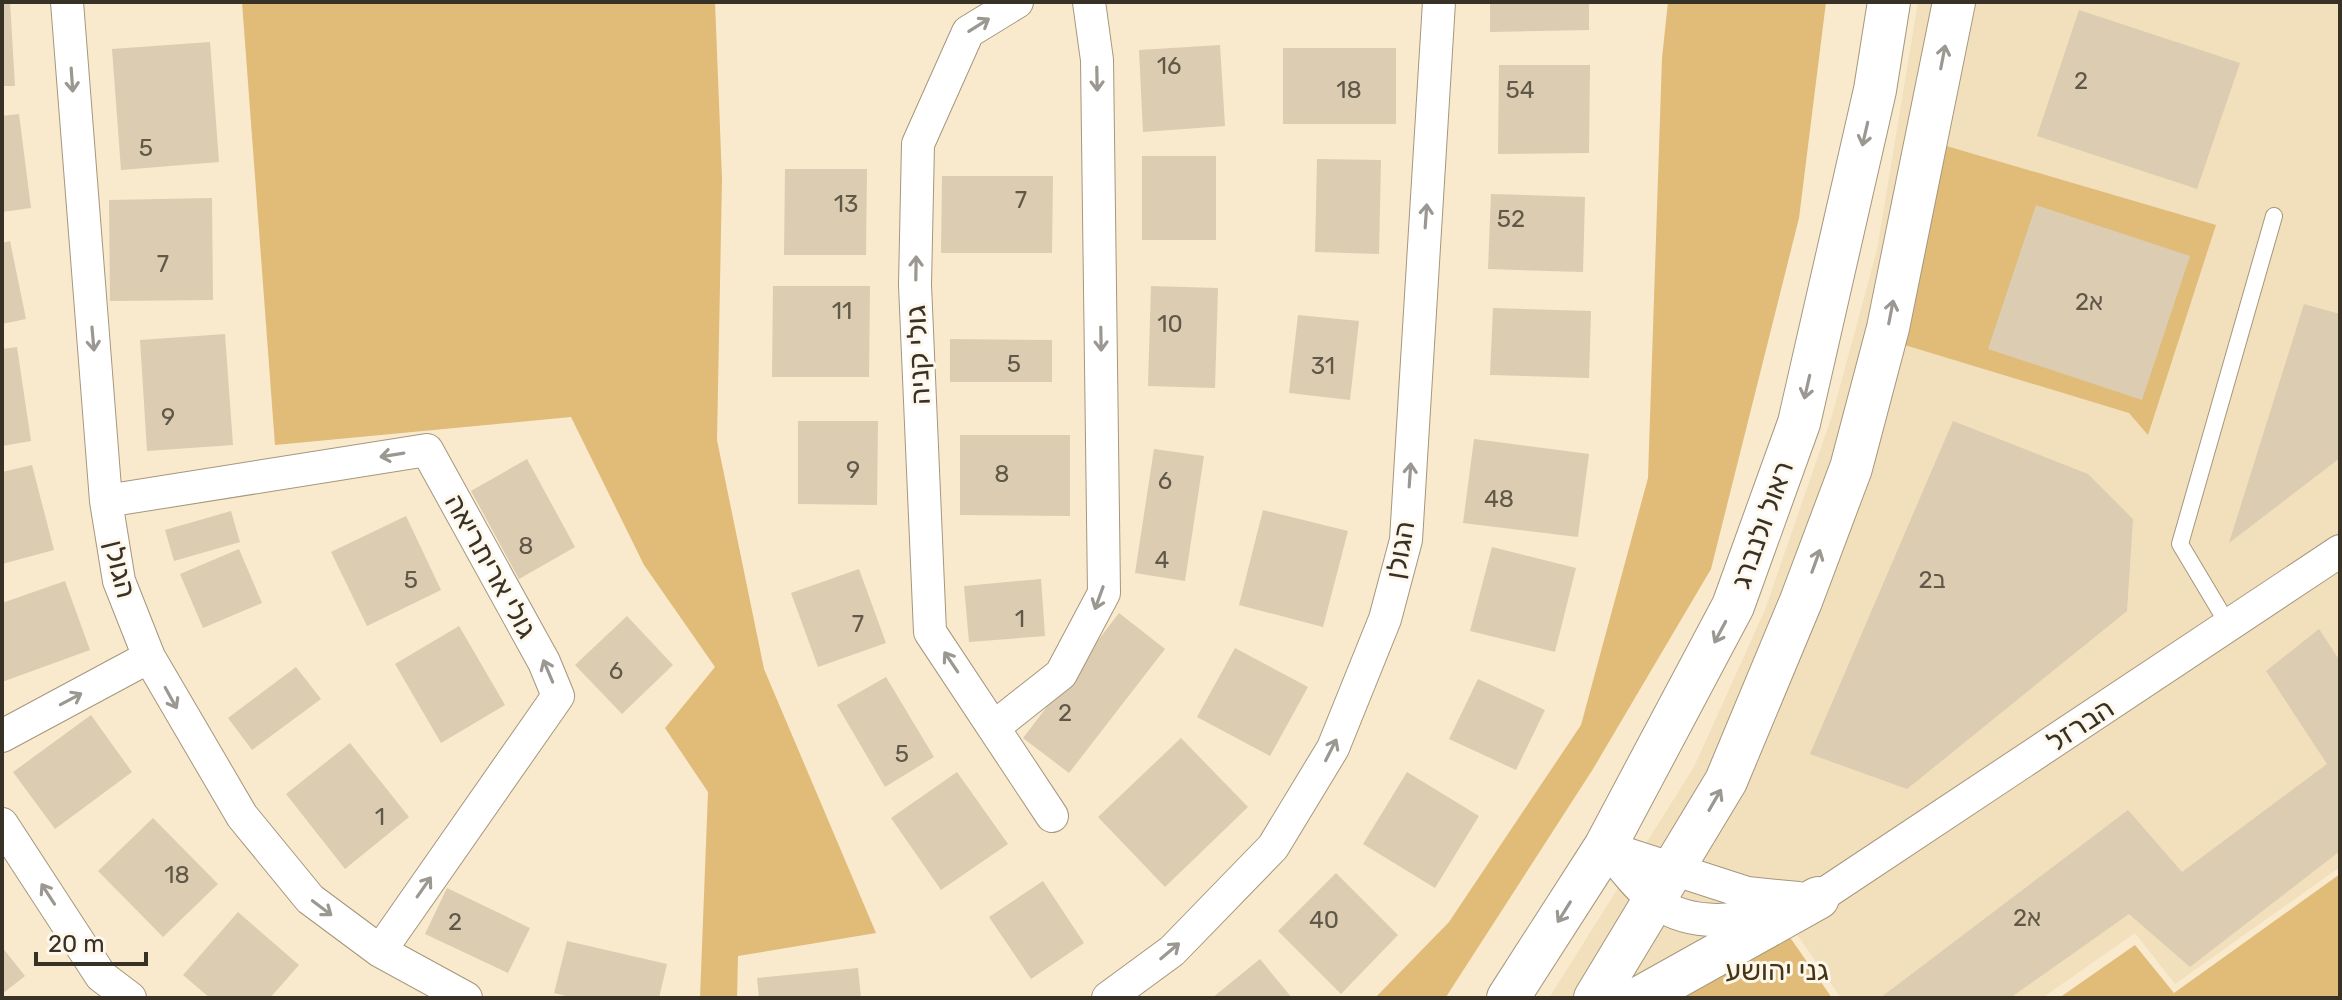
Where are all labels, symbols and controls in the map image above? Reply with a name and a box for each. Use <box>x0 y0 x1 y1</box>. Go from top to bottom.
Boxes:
one-way arrow <box>967 17 990 33</box>
one-way arrow <box>1936 45 1951 71</box>
house number: 16 <box>1157 52 1181 80</box>
one-way arrow <box>1090 65 1105 92</box>
one-way arrow <box>65 66 80 93</box>
house number: 2 <box>2074 67 2088 95</box>
house number: 18 <box>1336 76 1362 104</box>
house number: 54 <box>1505 76 1535 104</box>
one-way arrow <box>1856 120 1871 146</box>
house number: 5 <box>139 134 153 162</box>
house number: 7 <box>1015 186 1027 214</box>
house number: 13 <box>834 190 858 218</box>
one-way arrow <box>1419 203 1434 230</box>
house number: 52 <box>1497 205 1525 233</box>
house number: 7 <box>157 250 169 278</box>
one-way arrow <box>908 255 923 282</box>
house number: 2א <box>2075 288 2103 316</box>
house number: 11 <box>832 297 852 325</box>
one-way arrow <box>1885 300 1900 325</box>
street label: גולי קניה <box>899 304 937 406</box>
house number: 10 <box>1157 310 1183 338</box>
one-way arrow <box>86 325 101 352</box>
one-way arrow <box>1093 325 1109 352</box>
house number: 5 <box>1007 350 1021 378</box>
house number: 31 <box>1311 352 1335 380</box>
one-way arrow <box>1799 374 1814 400</box>
house number: 9 <box>161 403 175 431</box>
one-way arrow <box>380 448 405 463</box>
house number: 9 <box>846 456 860 484</box>
street label: ראול ולנברג <box>1724 457 1800 593</box>
house number: 8 <box>994 460 1010 488</box>
one-way arrow <box>1403 462 1418 489</box>
house number: 6 <box>1158 467 1172 495</box>
house number: 48 <box>1484 485 1514 513</box>
street label: גולי אריתריאה <box>438 488 544 644</box>
street label: הגולן <box>1379 518 1421 582</box>
house number: 8 <box>518 532 534 560</box>
street label: הגולן <box>97 537 143 601</box>
house number: 4 <box>1155 546 1170 574</box>
one-way arrow <box>1810 549 1824 573</box>
house number: 5 <box>404 566 418 594</box>
house number: 2ב <box>1918 566 1946 594</box>
one-way arrow <box>1091 585 1106 610</box>
house number: 1 <box>1015 605 1025 633</box>
house number: 7 <box>852 610 864 638</box>
one-way arrow <box>1711 619 1727 643</box>
one-way arrow <box>942 651 958 674</box>
house number: 6 <box>609 657 623 685</box>
one-way arrow <box>539 659 554 684</box>
one-way arrow <box>164 686 180 709</box>
one-way arrow <box>58 691 82 707</box>
street label: הברזל <box>2040 691 2120 759</box>
house number: 2 <box>1058 699 1072 727</box>
one-way arrow <box>1323 738 1339 762</box>
house number: 5 <box>895 740 909 768</box>
one-way arrow <box>1707 789 1723 812</box>
house number: 1 <box>375 803 385 831</box>
house number: 18 <box>164 861 190 889</box>
one-way arrow <box>416 877 432 899</box>
one-way arrow <box>39 883 56 905</box>
one-way arrow <box>311 899 333 916</box>
one-way arrow <box>1555 901 1572 923</box>
house number: 2א <box>2013 904 2041 932</box>
house number: 40 <box>1309 906 1339 934</box>
house number: 2 <box>448 908 462 936</box>
scale bar <box>36 916 146 966</box>
text: 20 m <box>48 930 105 958</box>
one-way arrow <box>1159 942 1179 960</box>
park label: גני יהושע <box>1725 954 1829 987</box>

